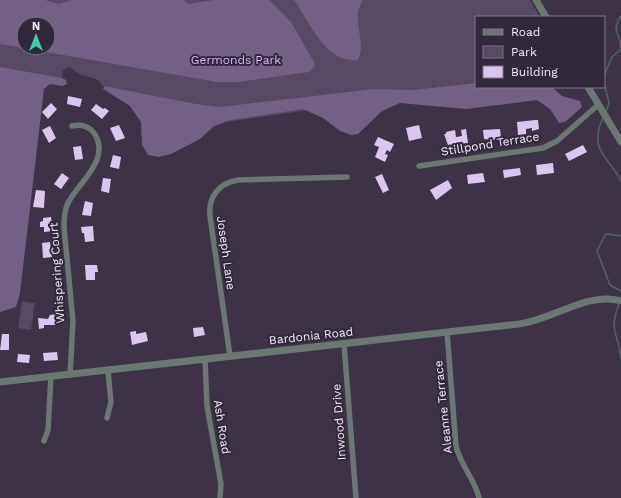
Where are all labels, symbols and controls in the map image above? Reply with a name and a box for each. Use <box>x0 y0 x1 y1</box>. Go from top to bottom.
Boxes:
north arrow <box>16 16 56 56</box>
legend <box>475 16 605 88</box>
text: N <box>32 20 40 33</box>
text: Road <box>511 25 540 39</box>
text: Park <box>511 45 537 59</box>
park label: Germonds Park <box>191 53 281 67</box>
text: Building <box>511 65 558 79</box>
street label: Stillpond Terrace <box>440 129 540 159</box>
street label: Joseph Lane <box>214 215 238 291</box>
street label: Whispering Court <box>46 222 68 324</box>
street label: Bardonia Road <box>268 325 354 347</box>
street label: Aleanne Terrace <box>431 360 455 454</box>
street label: Inwood Drive <box>329 383 349 461</box>
street label: Ash Road <box>211 399 233 455</box>

